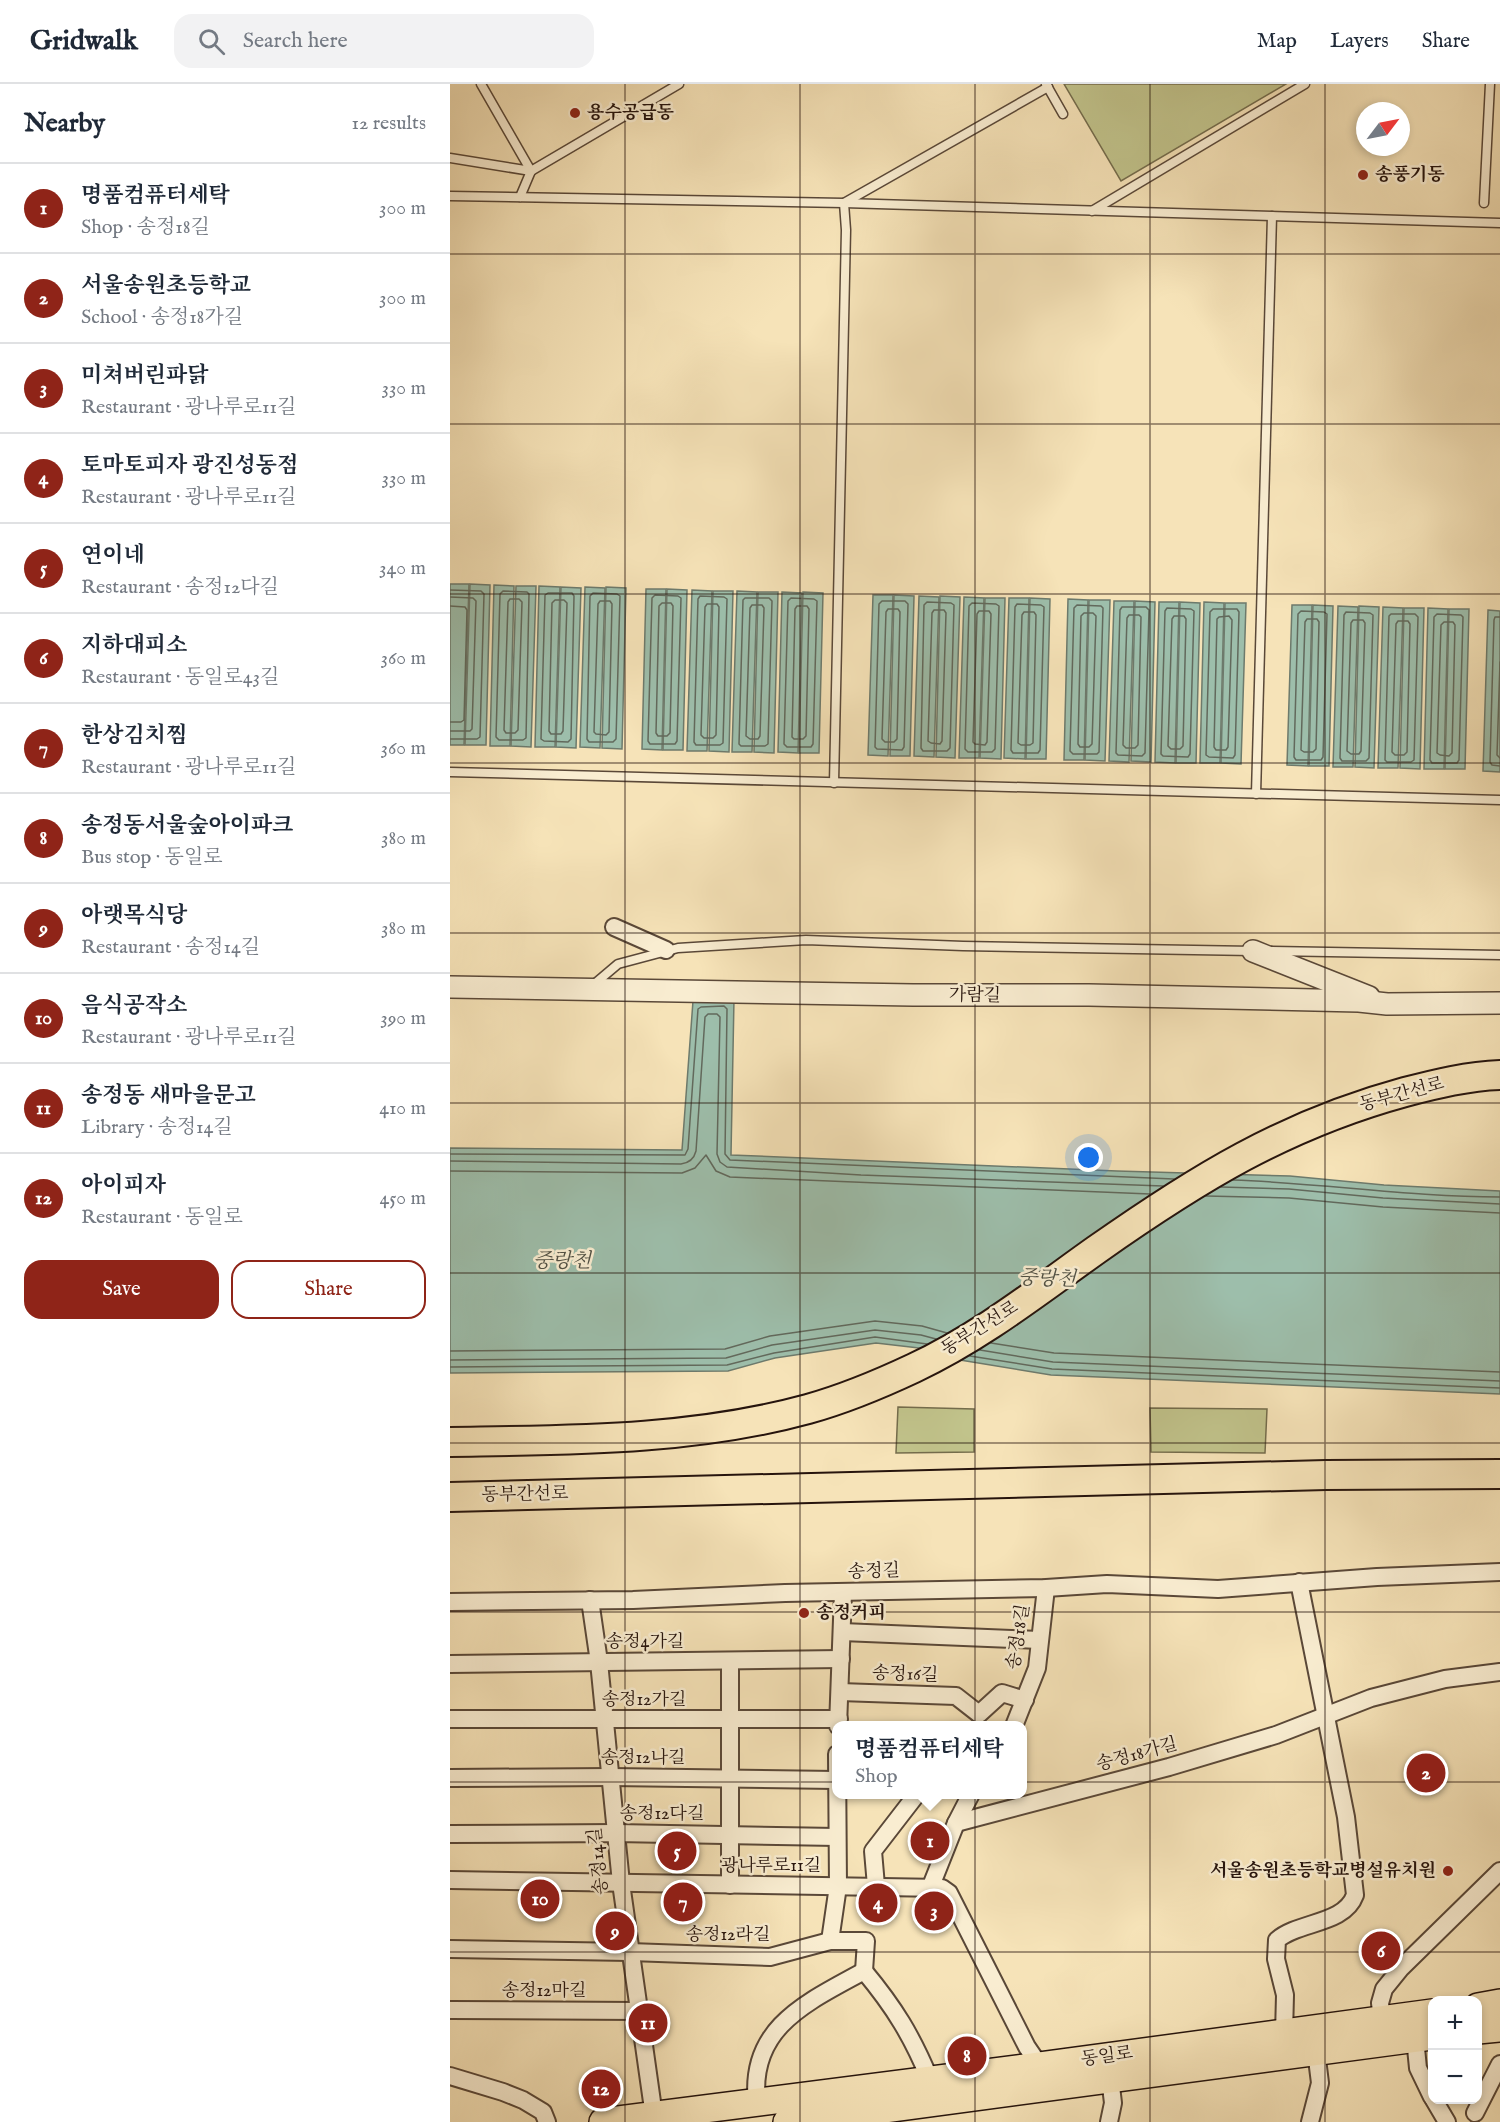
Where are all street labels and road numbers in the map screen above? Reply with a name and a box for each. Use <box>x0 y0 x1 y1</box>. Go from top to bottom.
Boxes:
street label: 가람길 <box>949 984 1001 1008</box>
street label: 동부간선로 <box>1357 1073 1447 1117</box>
street label: 동부간선로 <box>937 1296 1023 1362</box>
street label: 동부간선로 <box>481 1483 569 1507</box>
street label: 송정길 <box>848 1560 900 1584</box>
street label: 송정18길 <box>1002 1603 1036 1671</box>
street label: 송정4가길 <box>606 1631 684 1654</box>
street label: 송정16길 <box>871 1662 939 1688</box>
street label: 송정12가길 <box>602 1689 686 1712</box>
street label: 송정18가길 <box>1094 1733 1180 1777</box>
street label: 송정12나길 <box>601 1747 685 1770</box>
street label: 송정12다길 <box>620 1803 704 1826</box>
street label: 송정14길 <box>584 1826 614 1896</box>
street label: 광나루로11길 <box>721 1855 821 1878</box>
street label: 송정12라길 <box>686 1924 770 1947</box>
street label: 송정12마길 <box>502 1980 586 2003</box>
street label: 동일로 <box>1080 2042 1134 2072</box>

